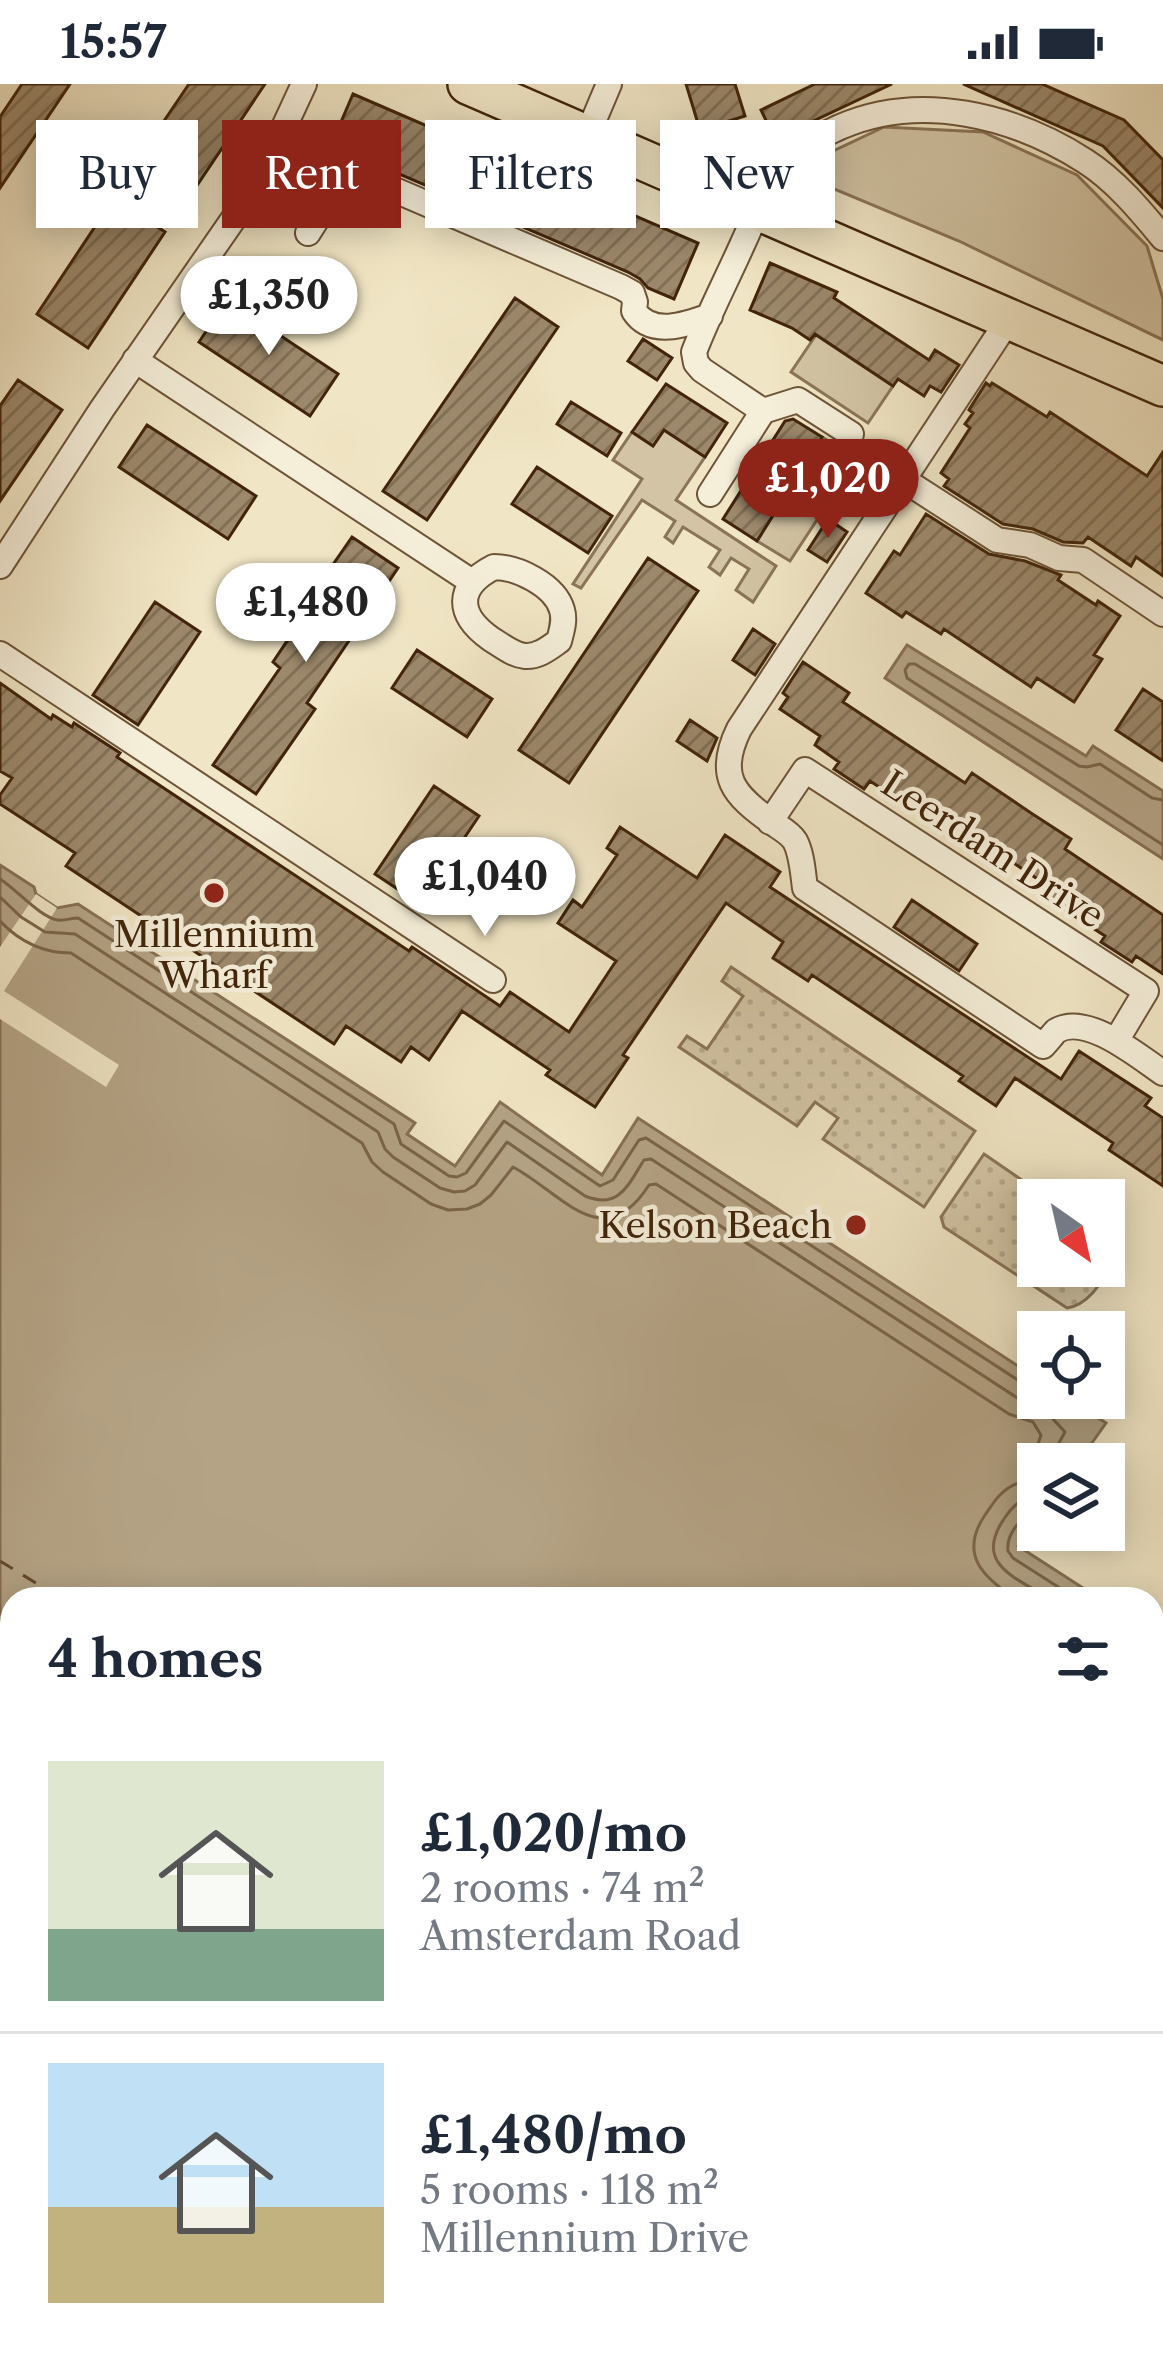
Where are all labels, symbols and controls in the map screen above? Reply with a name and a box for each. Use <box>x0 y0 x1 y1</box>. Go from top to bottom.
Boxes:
text: 15:57 <box>60 14 167 70</box>
chip: Buy <box>36 120 198 228</box>
chip: Rent <box>222 120 401 228</box>
chip: Filters <box>425 120 636 228</box>
chip: New <box>660 120 835 228</box>
pin: £1,350 <box>171 256 367 358</box>
text: £1,350 <box>208 271 330 319</box>
pin: £1,020 <box>730 439 926 541</box>
text: £1,020 <box>765 454 891 502</box>
pin: £1,480 <box>208 563 404 665</box>
text: £1,480 <box>243 578 369 626</box>
street label: Leerdam Drive <box>874 761 1112 937</box>
pin: £1,040 <box>387 837 583 939</box>
text: £1,040 <box>422 852 548 900</box>
marker: Millennium Wharf <box>201 880 227 906</box>
place label: Millennium Wharf <box>114 912 314 997</box>
north arrow <box>1017 1179 1125 1287</box>
map controls <box>1017 1179 1125 1551</box>
place label: Kelson Beach <box>598 1203 832 1247</box>
marker: Kelson Beach <box>843 1212 869 1238</box>
button: locate <box>1017 1311 1125 1419</box>
button: layers <box>1017 1443 1125 1551</box>
icon: filters <box>1050 1626 1116 1692</box>
text: 4 homes <box>48 1628 263 1690</box>
text: £1,020/mo <box>420 1802 687 1864</box>
icon: home <box>144 1809 288 1953</box>
text: 2 rooms · 74 m² <box>420 1864 705 1912</box>
text: Amsterdam Road <box>420 1912 741 1960</box>
text: £1,480/mo <box>420 2104 687 2166</box>
icon: home <box>144 2111 288 2255</box>
text: 5 rooms · 118 m² <box>420 2166 719 2214</box>
text: Millennium Drive <box>420 2214 749 2262</box>

